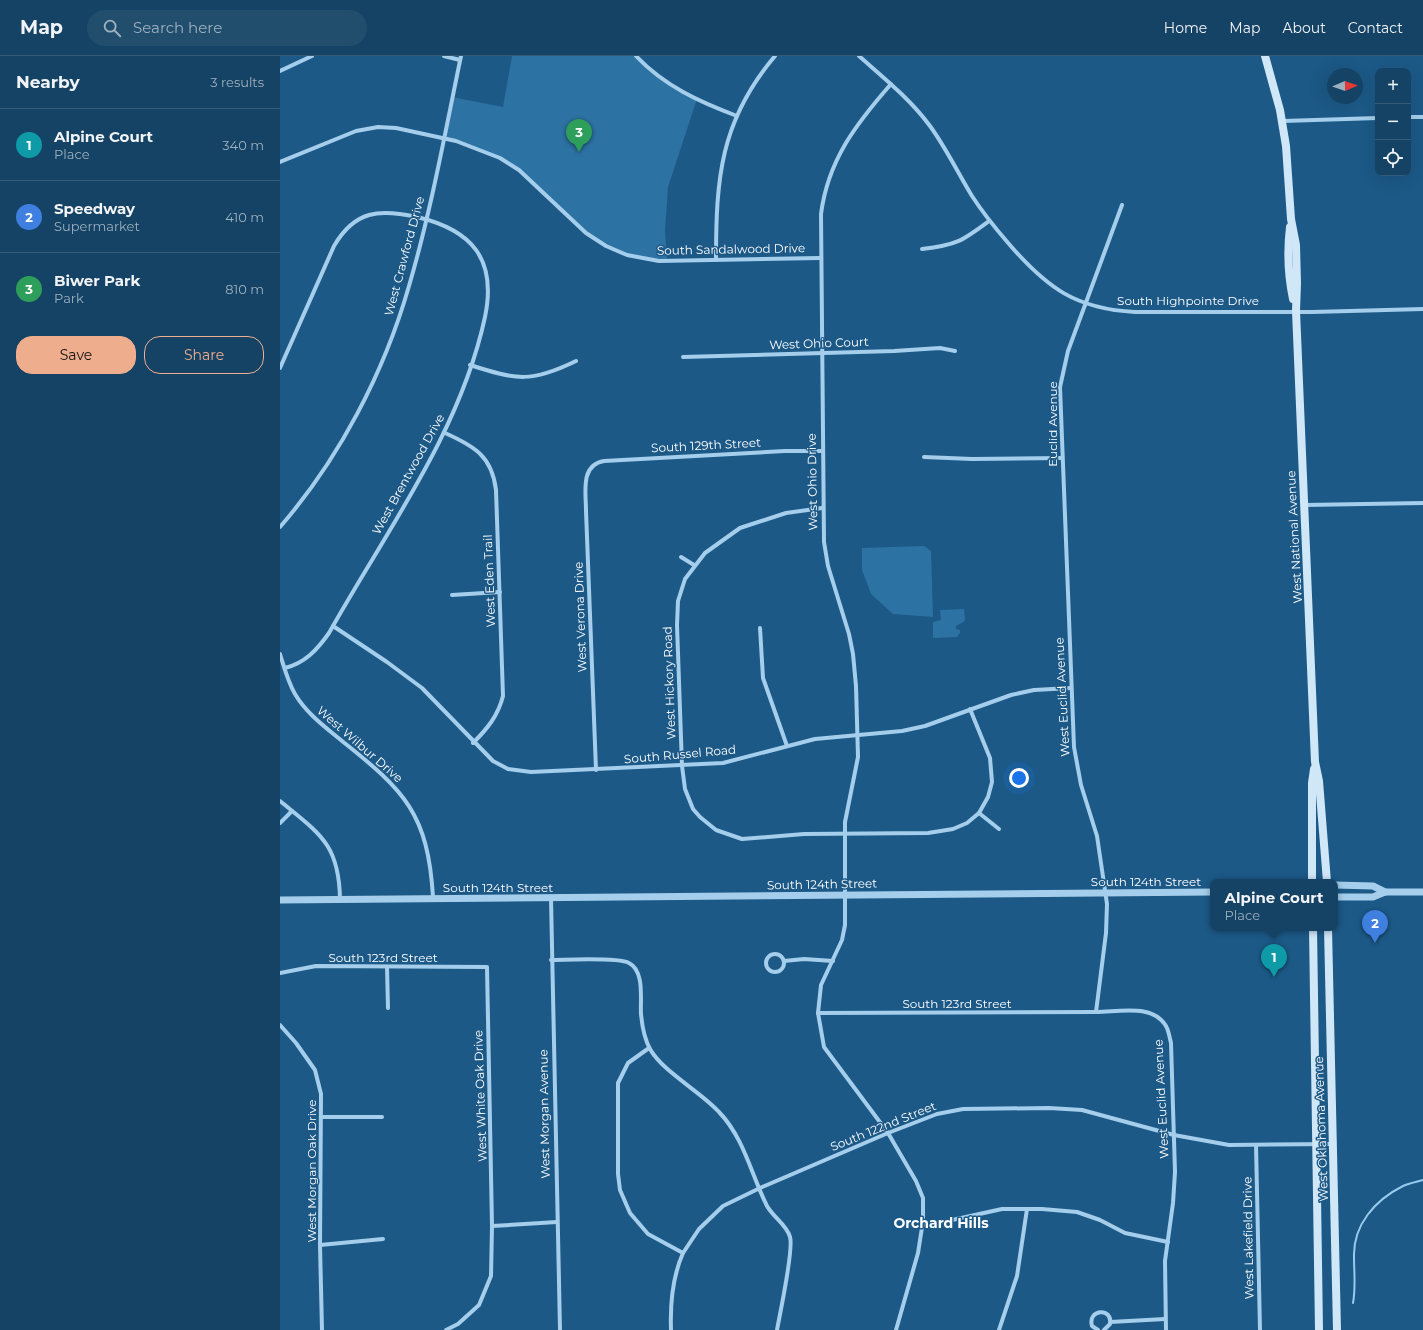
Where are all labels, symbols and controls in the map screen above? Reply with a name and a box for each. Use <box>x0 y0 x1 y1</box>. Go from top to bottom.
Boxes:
search box <box>87 10 367 46</box>
text: Map <box>20 16 63 39</box>
icon: search <box>101 17 123 39</box>
text: Search here <box>133 18 222 37</box>
text: Home <box>1164 19 1207 37</box>
text: Map <box>1229 19 1260 37</box>
text: About <box>1282 19 1326 37</box>
text: Contact <box>1348 19 1403 37</box>
north arrow <box>1327 68 1363 104</box>
map controls <box>1375 68 1411 176</box>
button: + <box>1375 68 1411 104</box>
text: Nearby <box>16 72 80 92</box>
text: 3 results <box>210 74 264 90</box>
button: − <box>1375 104 1411 140</box>
pin: 3 <box>566 119 592 152</box>
text: Alpine Court <box>54 127 153 146</box>
text: 1 <box>26 137 32 153</box>
text: 340 m <box>222 137 264 153</box>
button: locate <box>1375 140 1411 176</box>
text: Place <box>54 146 90 162</box>
street label: West Crawford Drive <box>381 195 427 317</box>
text: Speedway <box>54 199 135 218</box>
text: 2 <box>25 209 33 225</box>
text: 410 m <box>225 209 264 225</box>
text: Supermarket <box>54 218 140 234</box>
street label: South Sandalwood Drive <box>657 240 805 258</box>
text: Biwer Park <box>54 271 140 290</box>
text: 3 <box>25 281 33 297</box>
text: 810 m <box>225 281 264 297</box>
text: Park <box>54 290 84 306</box>
street label: South Highpointe Drive <box>1117 293 1259 308</box>
street label: West Ohio Court <box>769 334 869 352</box>
button: Save <box>16 336 136 374</box>
button: Share <box>144 336 264 374</box>
street label: Euclid Avenue <box>1045 381 1060 467</box>
street label: West Brentwood Drive <box>369 411 447 537</box>
street label: West Ohio Drive <box>804 433 820 531</box>
street label: South 129th Street <box>651 435 761 455</box>
street label: West National Avenue <box>1283 470 1305 604</box>
street label: West Eden Trail <box>480 534 498 628</box>
street label: West Verona Drive <box>571 561 589 673</box>
street label: West Hickory Road <box>660 626 678 740</box>
street label: West Euclid Avenue <box>1051 637 1073 757</box>
street label: West Wilbur Drive <box>314 703 406 785</box>
street label: South Russel Road <box>623 742 737 766</box>
your location <box>1009 768 1029 788</box>
street label: South 124th Street <box>1091 874 1201 889</box>
street label: South 124th Street <box>767 876 877 892</box>
popup <box>1210 879 1338 931</box>
street label: South 124th Street <box>443 880 553 895</box>
text: Alpine Court <box>1225 888 1323 907</box>
text: Place <box>1225 907 1260 923</box>
pin: 2 <box>1362 910 1388 943</box>
pin: 1 <box>1261 944 1287 977</box>
street label: South 123rd Street <box>328 950 438 965</box>
street label: South 123rd Street <box>902 996 1012 1011</box>
street label: West White Oak Drive <box>470 1030 490 1162</box>
street label: West Euclid Avenue <box>1150 1039 1172 1159</box>
street label: West Morgan Avenue <box>535 1049 553 1179</box>
street label: West Oklahoma Avenue <box>1311 1056 1331 1202</box>
street label: South 122nd Street <box>828 1098 938 1154</box>
street label: West Morgan Oak Drive <box>304 1100 319 1242</box>
street label: West Lakefield Drive <box>1239 1177 1257 1299</box>
district label: Orchard Hills <box>893 1214 989 1232</box>

